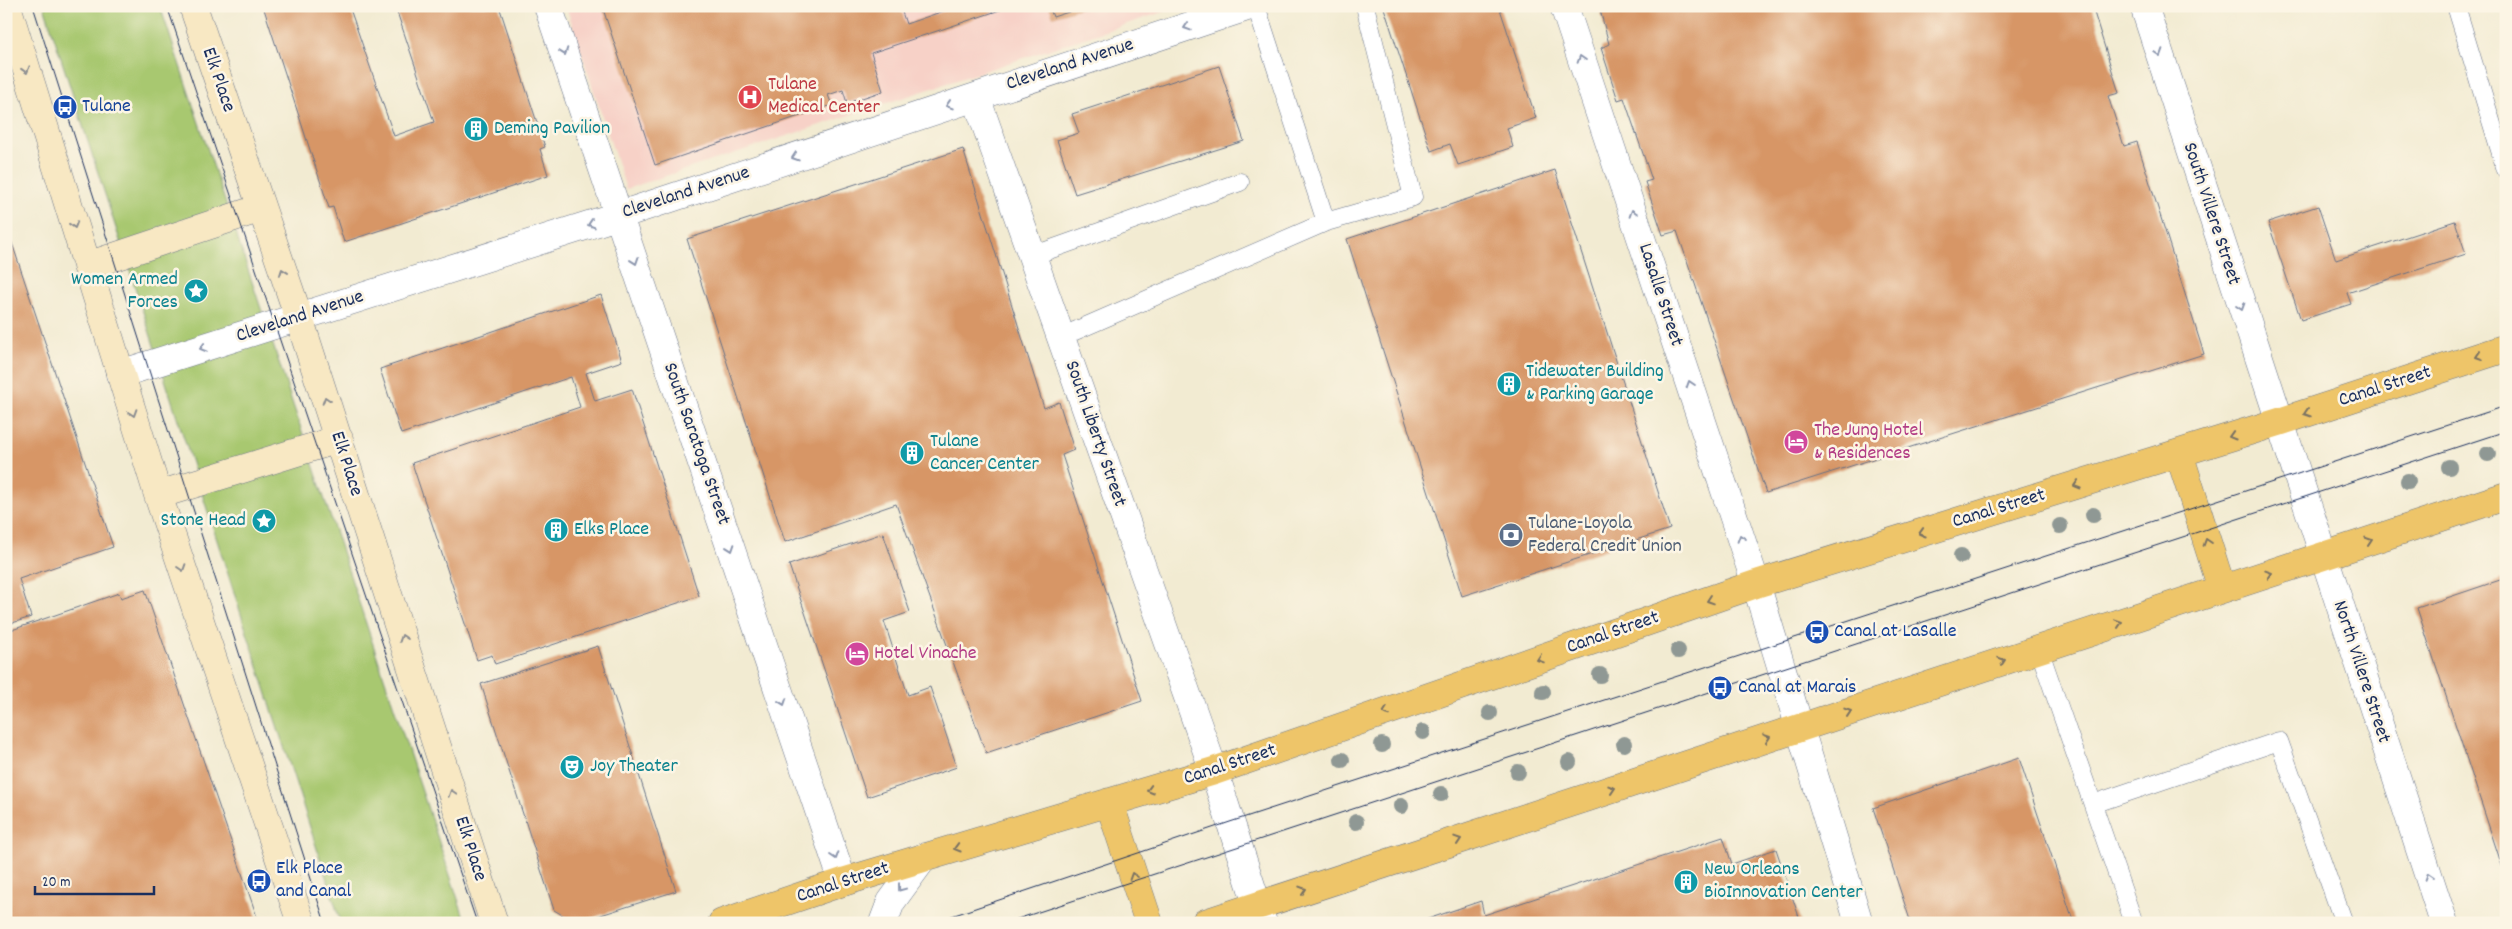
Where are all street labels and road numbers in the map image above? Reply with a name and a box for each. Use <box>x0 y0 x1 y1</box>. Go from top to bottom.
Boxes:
street label: Cleveland Avenue <box>1003 31 1138 99</box>
street label: Elk Place <box>194 44 242 116</box>
street label: South Villere Street <box>2175 139 2247 289</box>
street label: Cleveland Avenue <box>619 159 754 227</box>
street label: Lasalle Street <box>1630 240 1690 350</box>
street label: Cleveland Avenue <box>233 283 368 351</box>
street label: South Liberty Street <box>1057 357 1133 511</box>
street label: South Saratoga Street <box>655 359 737 529</box>
street label: Canal Street <box>2335 359 2435 415</box>
street label: Elk Place <box>322 428 370 500</box>
street label: Canal Street <box>1949 482 2049 536</box>
street label: North Villere Street <box>2325 597 2397 747</box>
street label: Canal Street <box>1563 604 1663 662</box>
street label: Canal Street <box>1180 737 1280 793</box>
street label: Elk Place <box>446 813 494 885</box>
street label: Canal Street <box>793 855 893 911</box>

